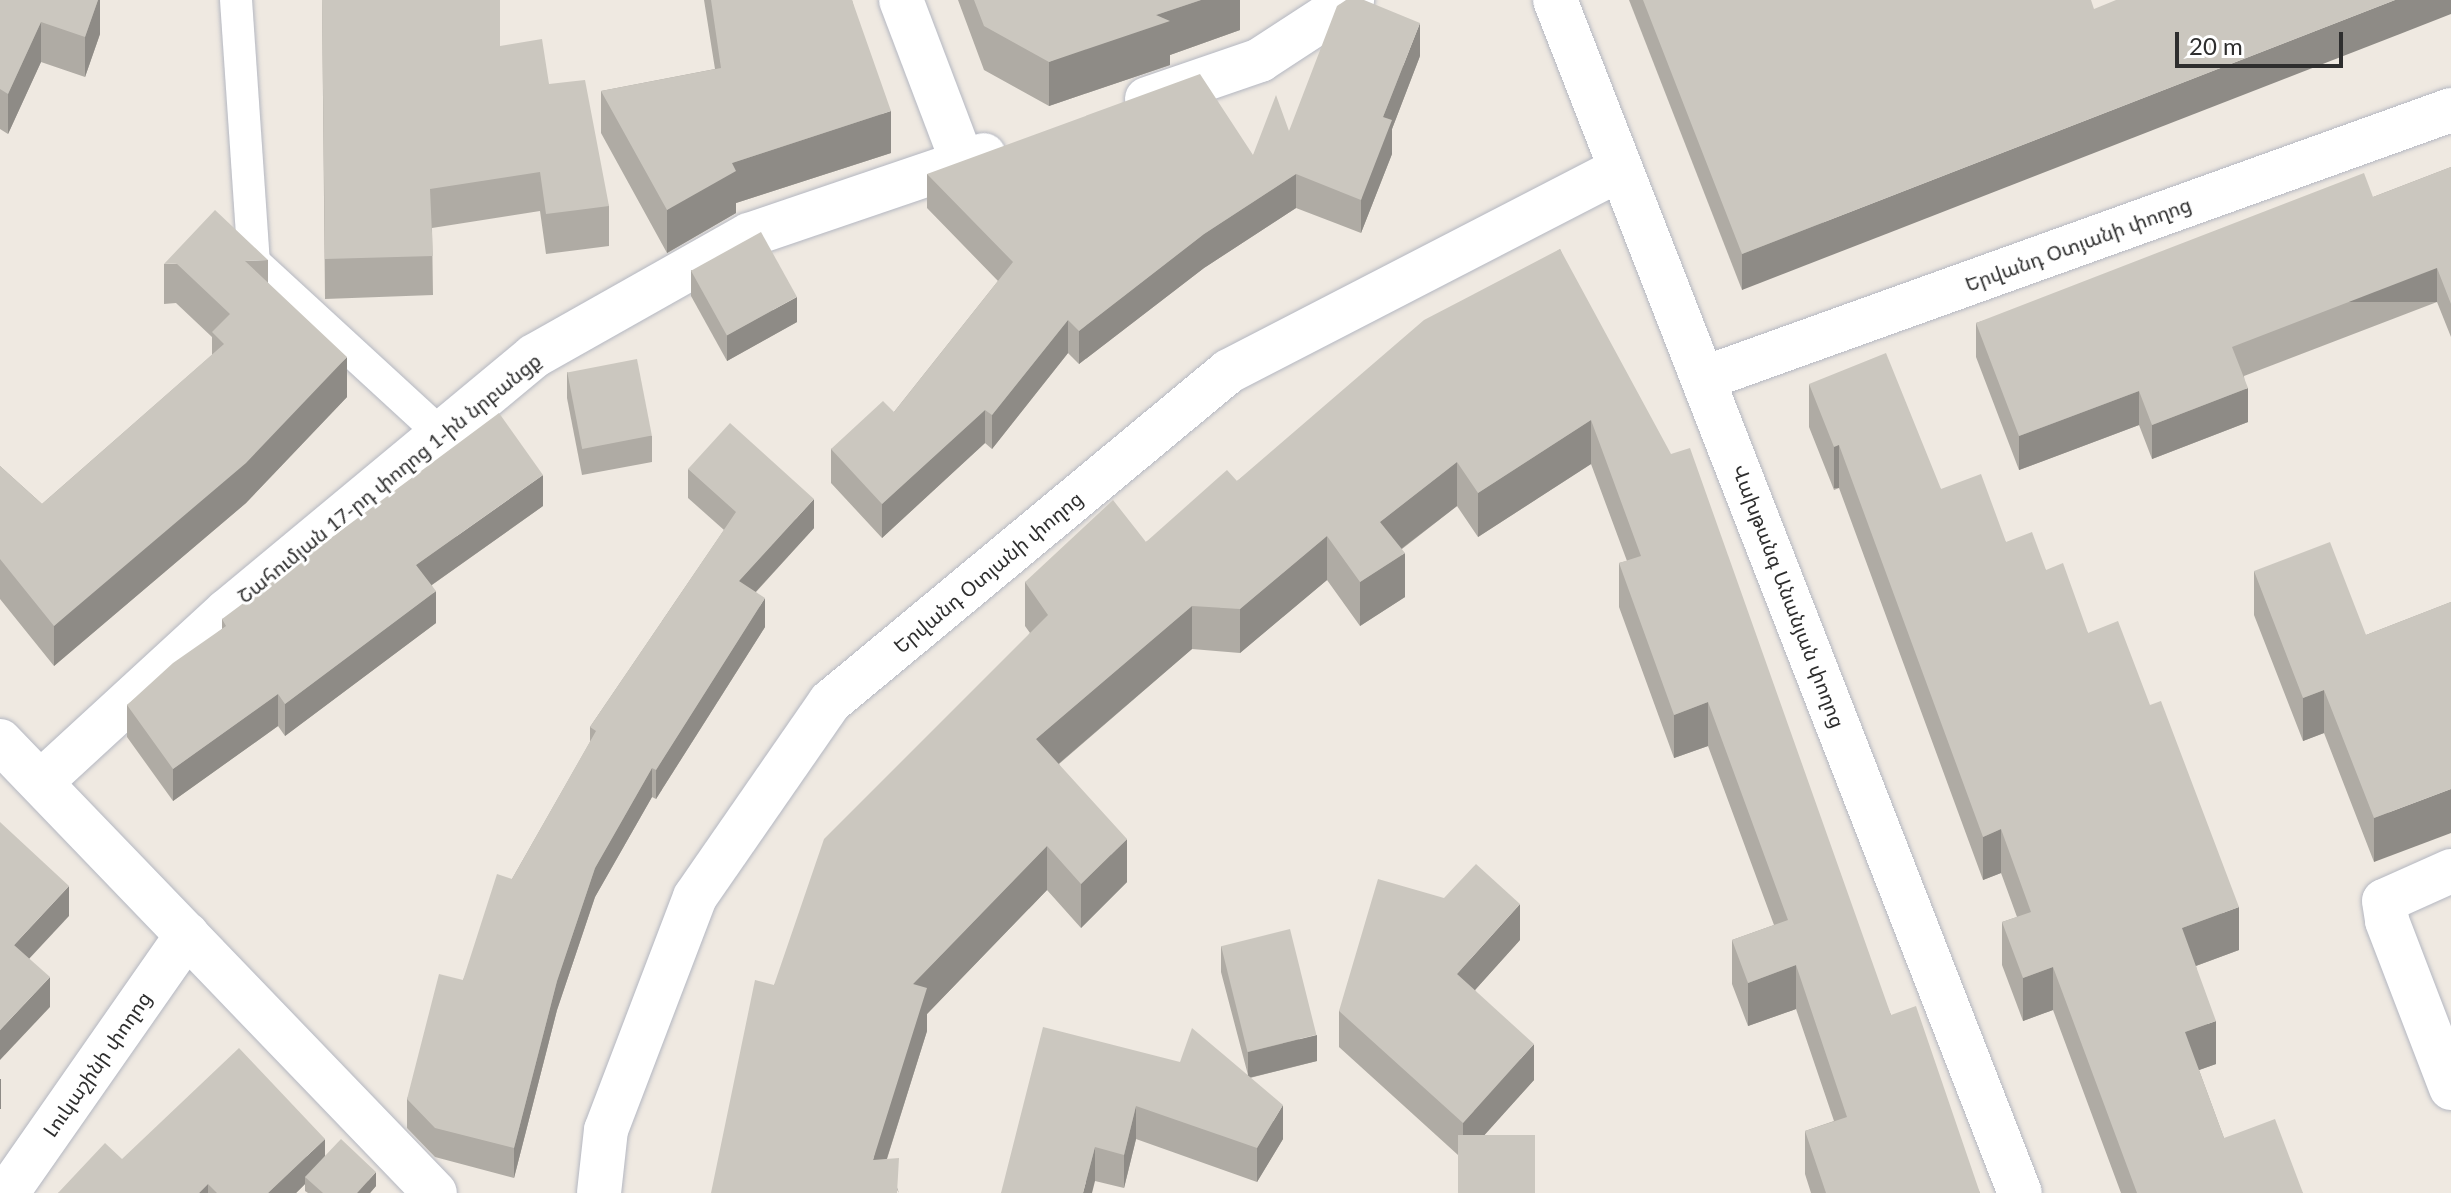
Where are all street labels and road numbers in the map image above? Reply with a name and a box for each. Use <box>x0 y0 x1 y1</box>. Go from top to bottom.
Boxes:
street label: Երվանդ Օտյանի փողոց <box>1962 192 2194 296</box>
street label: Շահումյան 17-րդ փողոց 1-ին նրբանցք <box>232 348 546 608</box>
street label: Վախթանգ Անանյան փողոց <box>1728 461 1850 731</box>
street label: Երվանդ Օտյանի փողոց <box>889 486 1087 658</box>
street label: Լուկաշինի փողոց <box>38 987 156 1141</box>

